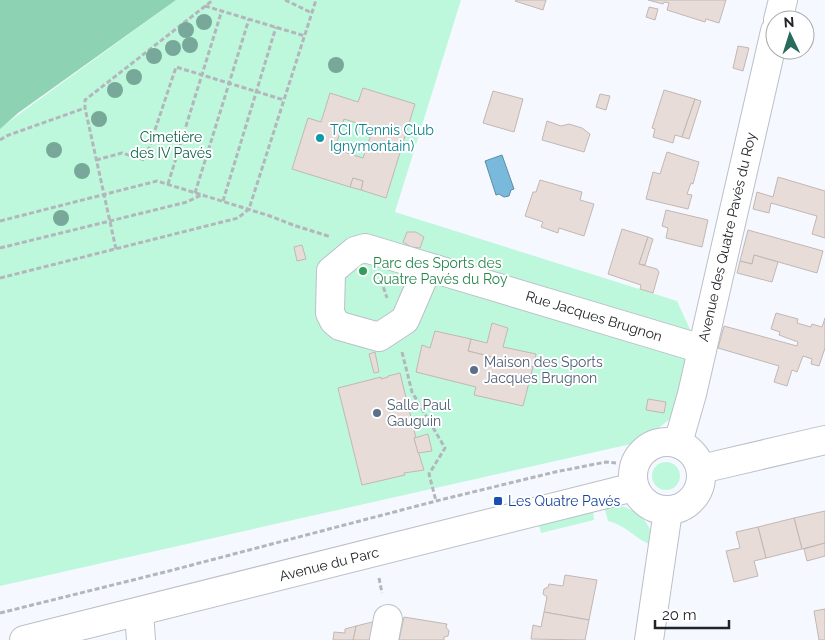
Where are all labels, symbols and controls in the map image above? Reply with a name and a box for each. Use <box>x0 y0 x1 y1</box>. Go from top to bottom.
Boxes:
north arrow <box>765 10 815 60</box>
text: N <box>783 14 795 30</box>
place label: TCI (Tennis Club Ignymontain) <box>330 122 434 154</box>
park label: Cimetière des IV Pavés <box>130 129 212 161</box>
street label: Avenue des Quatre Pavés du Roy <box>695 130 759 343</box>
marker: TCI (Tennis Club Ignymontain) <box>314 132 326 144</box>
place label: Parc des Sports des Quatre Pavés du Roy <box>373 255 508 287</box>
marker: Parc des Sports des Quatre Pavés du Roy <box>357 265 369 277</box>
street label: Rue Jacques Brugnon <box>524 288 664 344</box>
place label: Maison des Sports Jacques Brugnon <box>484 354 603 386</box>
marker: Maison des Sports Jacques Brugnon <box>468 364 480 376</box>
place label: Salle Paul Gauguin <box>387 397 451 429</box>
marker: Salle Paul Gauguin <box>371 407 383 419</box>
place label: Les Quatre Pavés <box>508 493 621 509</box>
marker: Les Quatre Pavés <box>492 495 504 507</box>
street label: Avenue du Parc <box>278 544 381 584</box>
scale bar <box>655 598 729 630</box>
text: 20 m <box>662 606 697 624</box>

